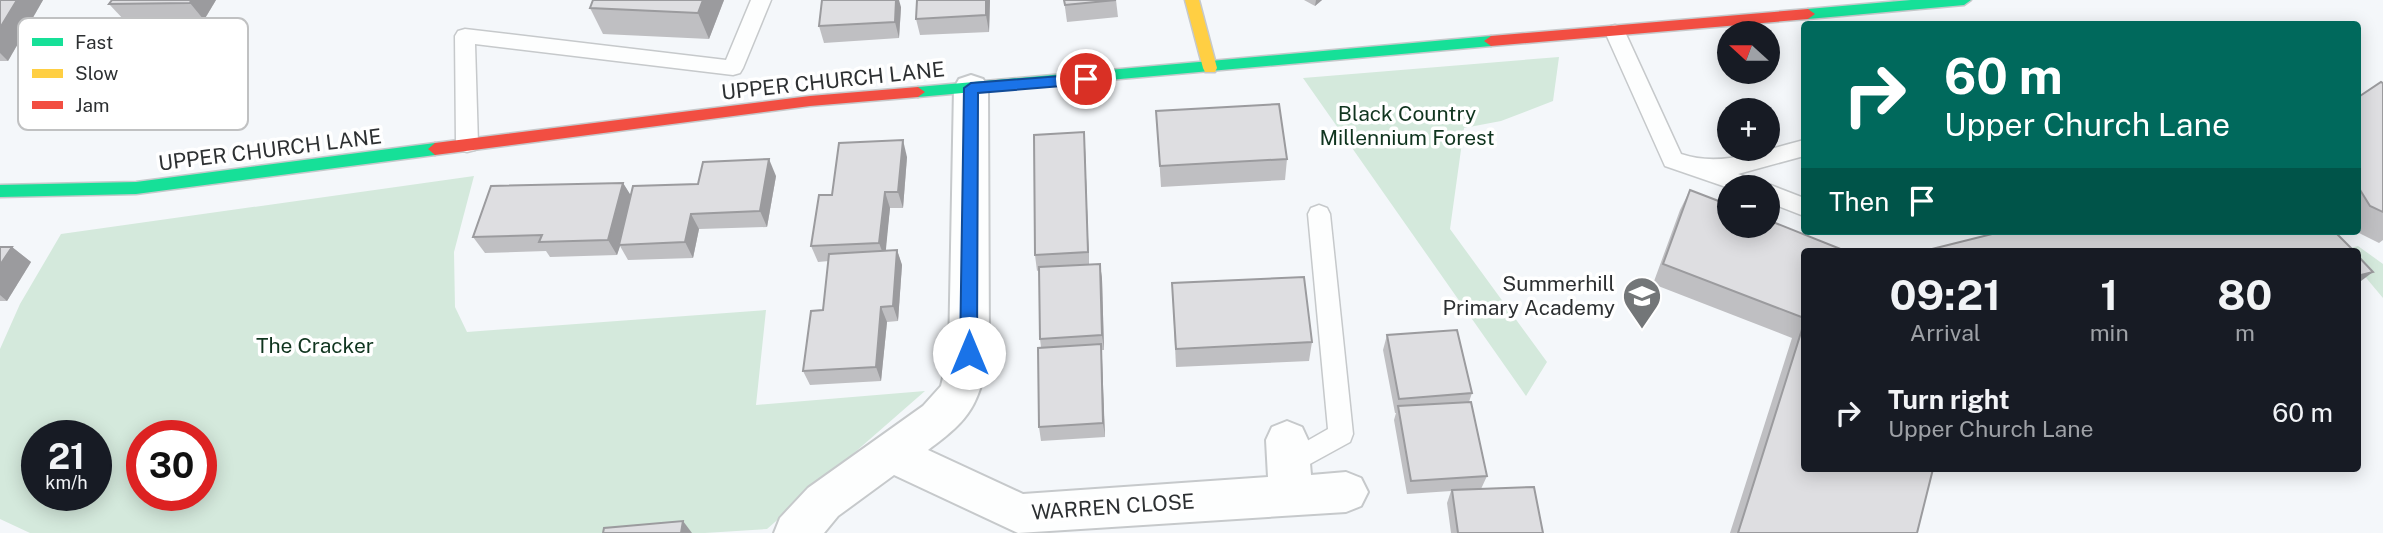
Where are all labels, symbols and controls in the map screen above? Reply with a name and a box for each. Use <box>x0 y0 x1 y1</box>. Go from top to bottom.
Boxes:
legend <box>18 18 248 130</box>
north arrow <box>1717 21 1780 84</box>
map controls <box>1717 21 1780 238</box>
text: Fast <box>75 31 113 53</box>
text: 60 m <box>1944 47 2063 105</box>
pin <box>1056 49 1116 109</box>
icon: right <box>1829 49 1920 140</box>
street label: UPPER CHURCH LANE <box>720 56 946 105</box>
icon: arrive <box>1067 60 1105 98</box>
text: Slow <box>75 62 119 84</box>
text: Jam <box>75 94 109 116</box>
button: + <box>1717 98 1780 161</box>
park label: Black Country Millennium Forest <box>1319 101 1495 150</box>
text: Upper Church Lane <box>1944 106 2230 143</box>
street label: UPPER CHURCH LANE <box>157 123 383 176</box>
button: − <box>1717 175 1780 238</box>
icon: arrive <box>1903 182 1941 220</box>
text: Then <box>1829 186 1889 217</box>
text: 09:21 <box>1890 270 2001 319</box>
text: 1 <box>2100 270 2118 319</box>
text: 80 <box>2217 270 2272 319</box>
place label: Summerhill Primary Academy <box>1443 271 1615 320</box>
school or university icon: Summerhill Primary Academy <box>1621 275 1663 330</box>
position arrow <box>932 316 1006 390</box>
text: Arrival <box>1910 319 1981 346</box>
text: min <box>2090 319 2129 346</box>
text: m <box>2235 319 2255 346</box>
park label: The Cracker <box>256 333 374 358</box>
text: Turn right <box>1888 384 2010 415</box>
icon: right <box>1829 394 1867 432</box>
text: 60 m <box>2272 397 2333 428</box>
text: Upper Church Lane <box>1888 415 2094 442</box>
speed limit sign: 30 <box>126 420 217 511</box>
text: 21 <box>48 436 85 477</box>
text: km/h <box>45 472 88 493</box>
street label: WARREN CLOSE <box>1030 488 1195 525</box>

